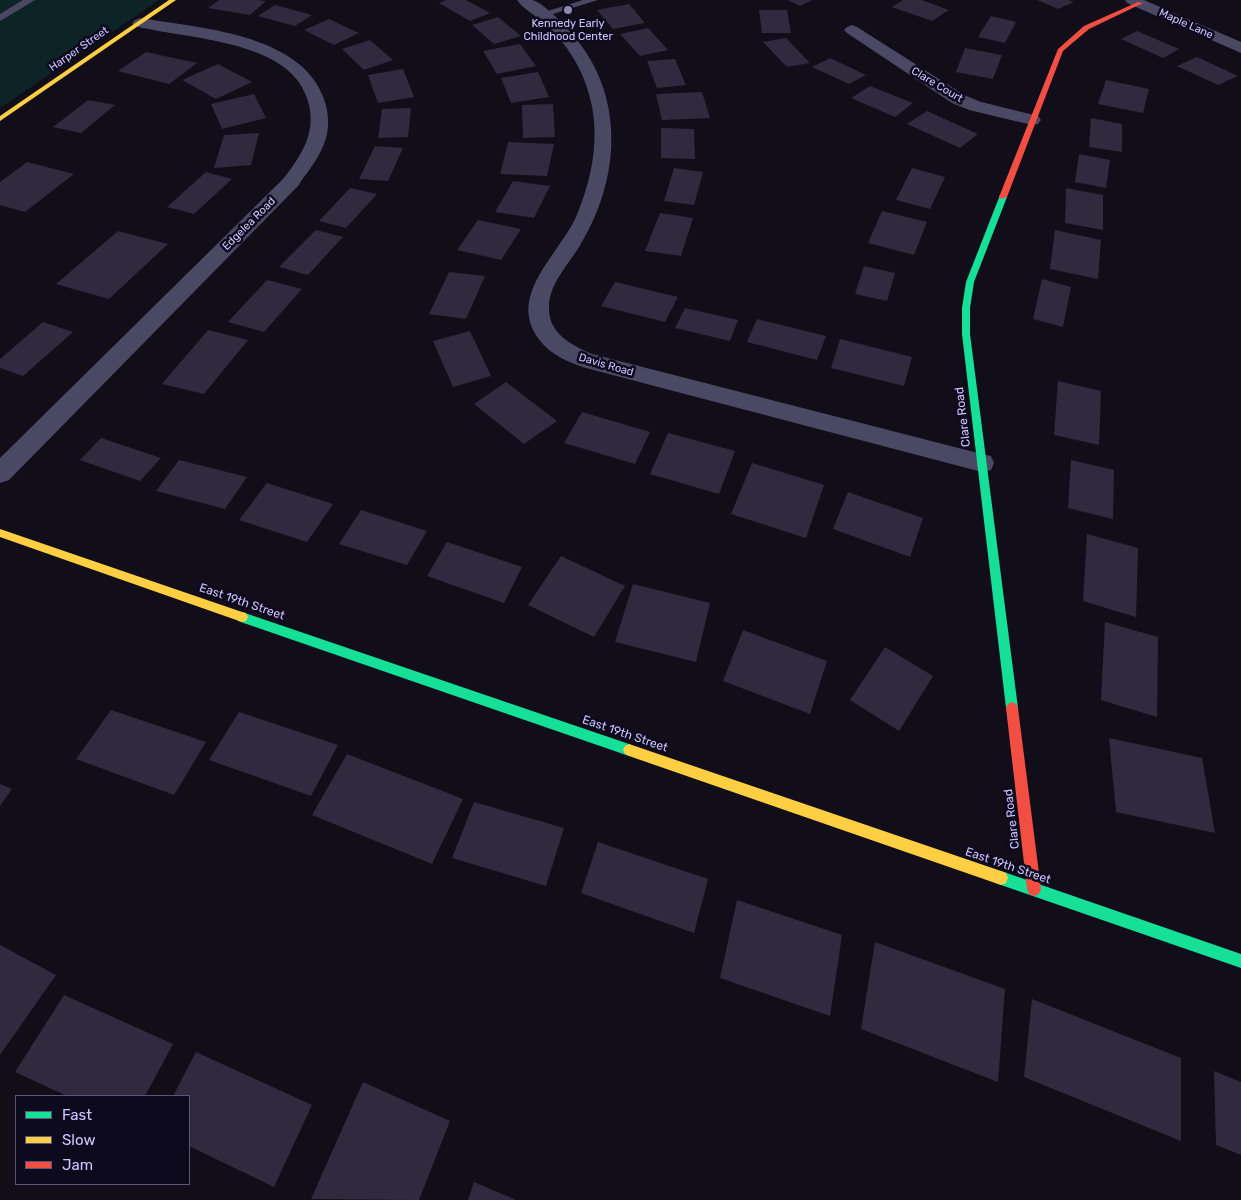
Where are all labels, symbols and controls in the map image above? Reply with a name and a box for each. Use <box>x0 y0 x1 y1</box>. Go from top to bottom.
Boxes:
marker: Kennedy Early Childhood Center <box>562 4 574 16</box>
street label: Maple Lane <box>1157 6 1215 42</box>
place label: Kennedy Early Childhood Center <box>523 17 613 43</box>
street label: Harper Street <box>47 24 111 74</box>
street label: Clare Court <box>909 64 965 106</box>
street label: Edgelea Road <box>220 195 278 253</box>
street label: Davis Road <box>577 351 635 379</box>
street label: Clare Road <box>952 386 974 448</box>
street label: East 19th Street <box>197 581 287 623</box>
street label: East 19th Street <box>580 713 670 755</box>
street label: Clare Road <box>1001 788 1023 850</box>
street label: East 19th Street <box>963 845 1053 887</box>
legend <box>15 1095 190 1185</box>
text: Fast <box>62 1106 92 1124</box>
text: Slow <box>62 1131 95 1149</box>
text: Jam <box>62 1156 93 1174</box>

